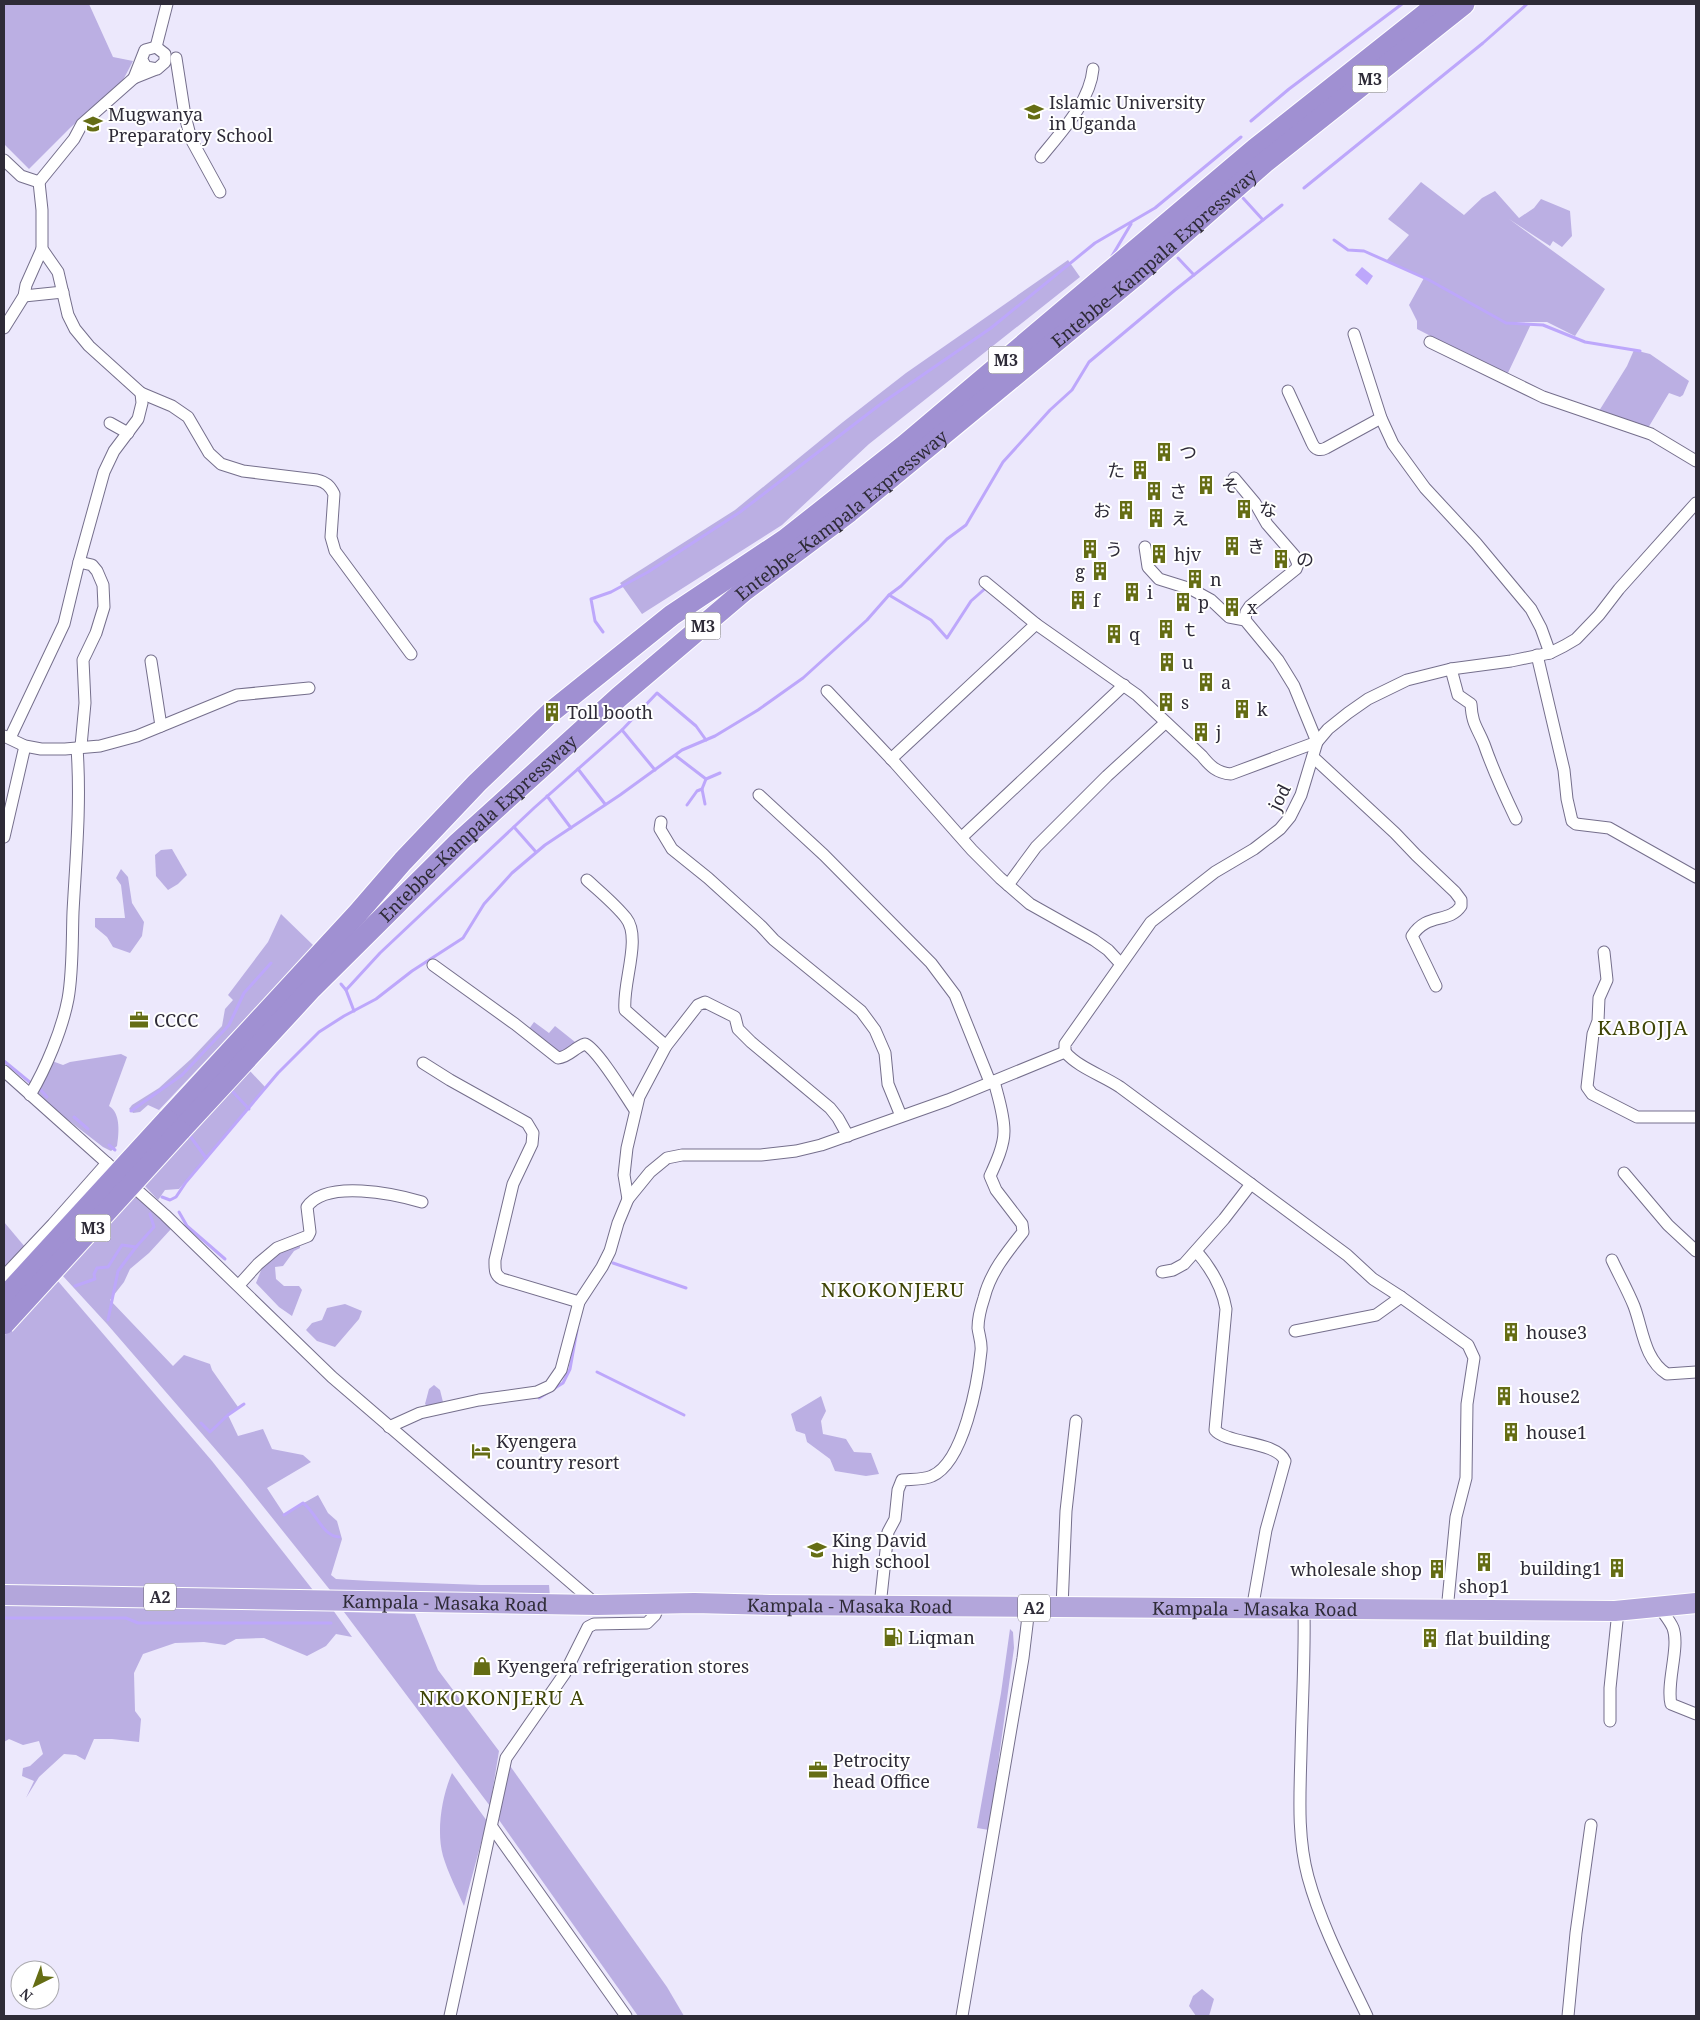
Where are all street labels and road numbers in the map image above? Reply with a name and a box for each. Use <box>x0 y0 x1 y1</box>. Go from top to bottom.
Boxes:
road number: M3 <box>1352 66 1388 92</box>
street label: Entebbe–Kampala Expressway <box>1046 162 1262 353</box>
road number: M3 <box>988 346 1024 374</box>
street label: Entebbe–Kampala Expressway <box>730 424 953 605</box>
road number: M3 <box>686 612 720 640</box>
street label: Entebbe–Kampala Expressway <box>374 729 583 927</box>
street label: jod <box>1262 780 1296 815</box>
road number: M3 <box>76 1214 110 1242</box>
road number: A2 <box>144 1584 176 1610</box>
street label: Kampala - Masaka Road <box>342 1589 548 1616</box>
street label: Kampala - Masaka Road <box>747 1592 953 1618</box>
road number: A2 <box>1018 1595 1050 1622</box>
street label: Kampala - Masaka Road <box>1152 1596 1358 1621</box>

